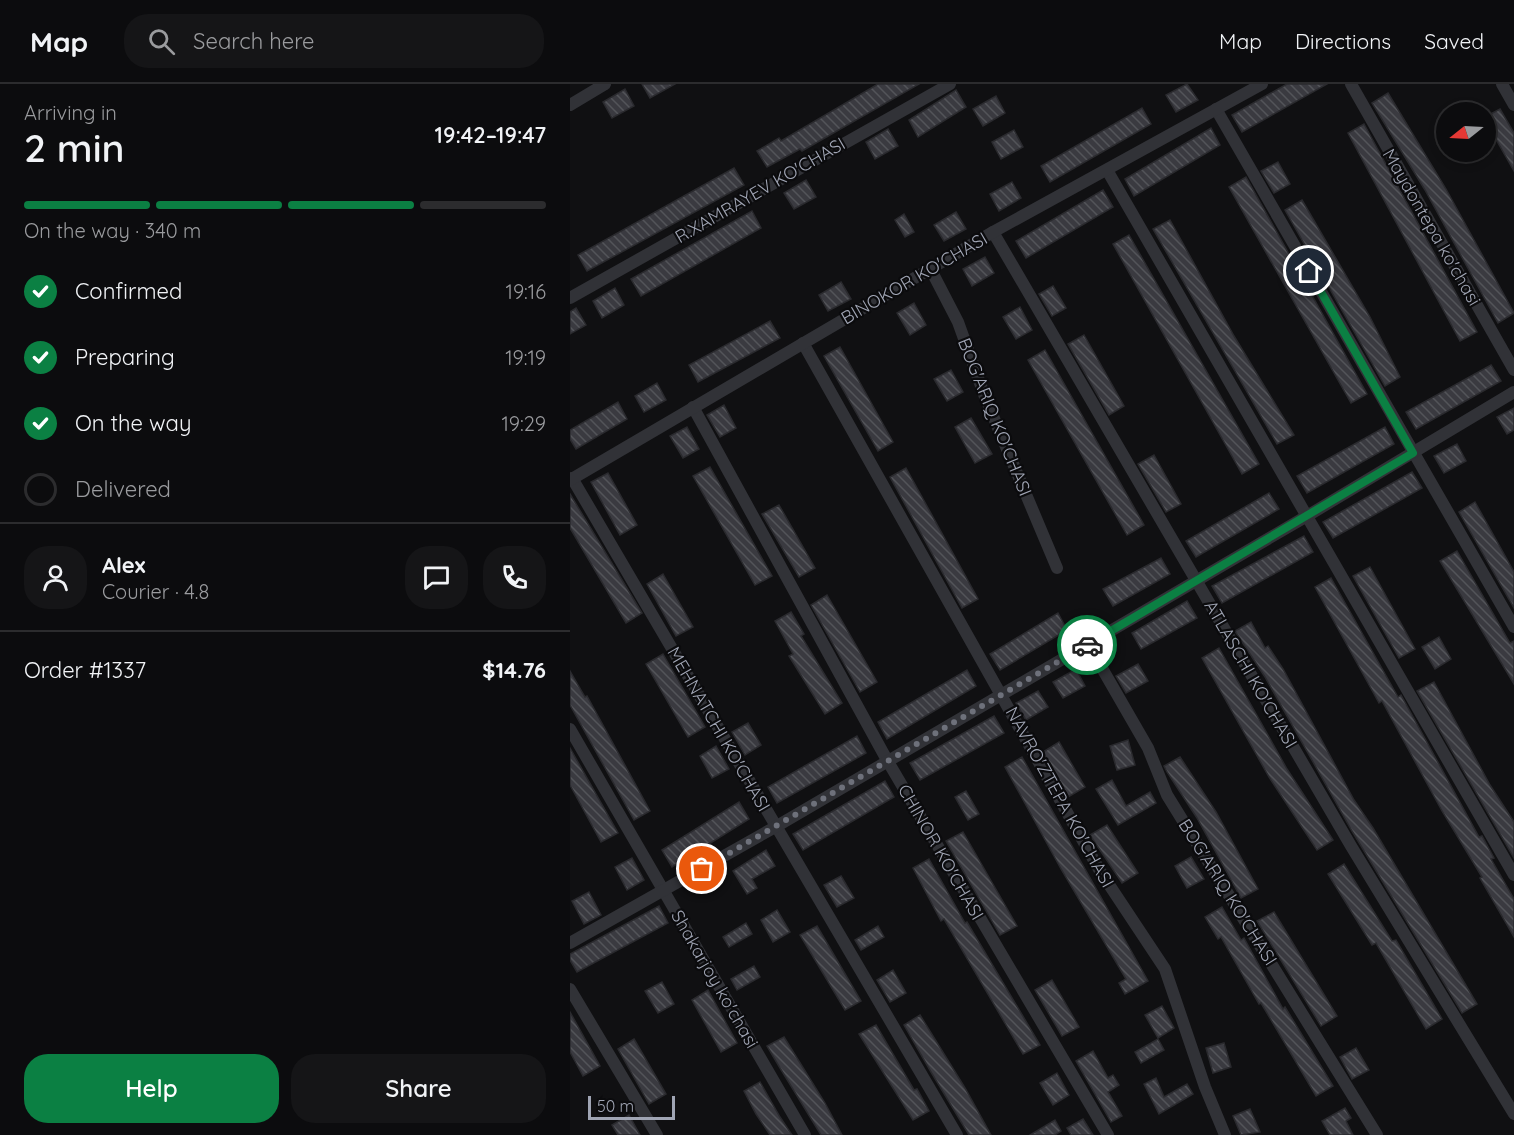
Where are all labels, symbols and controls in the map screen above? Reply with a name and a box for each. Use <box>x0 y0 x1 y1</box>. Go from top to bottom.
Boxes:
search box <box>124 14 544 68</box>
text: Map <box>30 24 88 59</box>
icon: search <box>145 25 178 58</box>
text: Search here <box>193 27 315 55</box>
text: Map <box>1219 28 1262 54</box>
text: Directions <box>1295 28 1391 54</box>
text: Saved <box>1424 28 1484 54</box>
text: Arriving in <box>24 100 117 125</box>
north arrow <box>1436 102 1496 162</box>
map controls <box>1436 102 1496 162</box>
text: 19:42–19:47 <box>435 121 546 149</box>
text: 2 min <box>24 123 125 172</box>
street label: R.XAMRAYEV KO'CHASI <box>671 132 849 248</box>
street label: Maydontepa ko'chasi <box>1378 144 1486 310</box>
text: On the way · 340 m <box>24 218 201 243</box>
street label: BINOKOR KO'CHASI <box>837 227 991 329</box>
pin <box>1283 245 1334 296</box>
icon: home <box>1292 254 1325 287</box>
icon: check <box>24 275 57 308</box>
text: Confirmed <box>75 277 182 305</box>
text: 19:16 <box>506 279 546 304</box>
street label: BOG'ARIQ KO'CHASI <box>953 335 1037 499</box>
icon: check <box>24 341 57 374</box>
text: Preparing <box>75 343 175 371</box>
text: 19:19 <box>505 345 546 370</box>
icon: check <box>24 407 57 440</box>
text: On the way <box>75 409 191 437</box>
text: 19:29 <box>501 411 546 436</box>
text: Delivered <box>75 475 171 503</box>
button: person <box>24 546 87 609</box>
button: chat <box>405 546 468 609</box>
button: phone <box>483 546 546 609</box>
text: Alex <box>102 551 145 579</box>
text: Courier · 4.8 <box>102 579 209 604</box>
street label: ATLASCHI KO'CHASI <box>1199 596 1303 752</box>
courier <box>1057 615 1117 675</box>
icon: car <box>1071 629 1104 662</box>
street label: MEHNATCHI KO'CHASI <box>662 643 776 815</box>
text: Order #1337 <box>24 656 146 684</box>
text: $14.76 <box>482 656 546 684</box>
street label: NAVRO'ZTEPA KO'CHASI <box>1001 703 1119 891</box>
street label: CHINOR KO'CHASI <box>893 780 989 924</box>
street label: BOG'ARIQ KO'CHASI <box>1174 814 1282 970</box>
pin <box>676 843 727 894</box>
icon: bag <box>685 852 718 885</box>
street label: Shakarjoy ko'chasi <box>666 906 764 1052</box>
button: Help <box>24 1054 279 1123</box>
button: Share <box>291 1054 546 1123</box>
scale bar <box>588 1093 675 1120</box>
text: 50 m <box>597 1096 634 1116</box>

